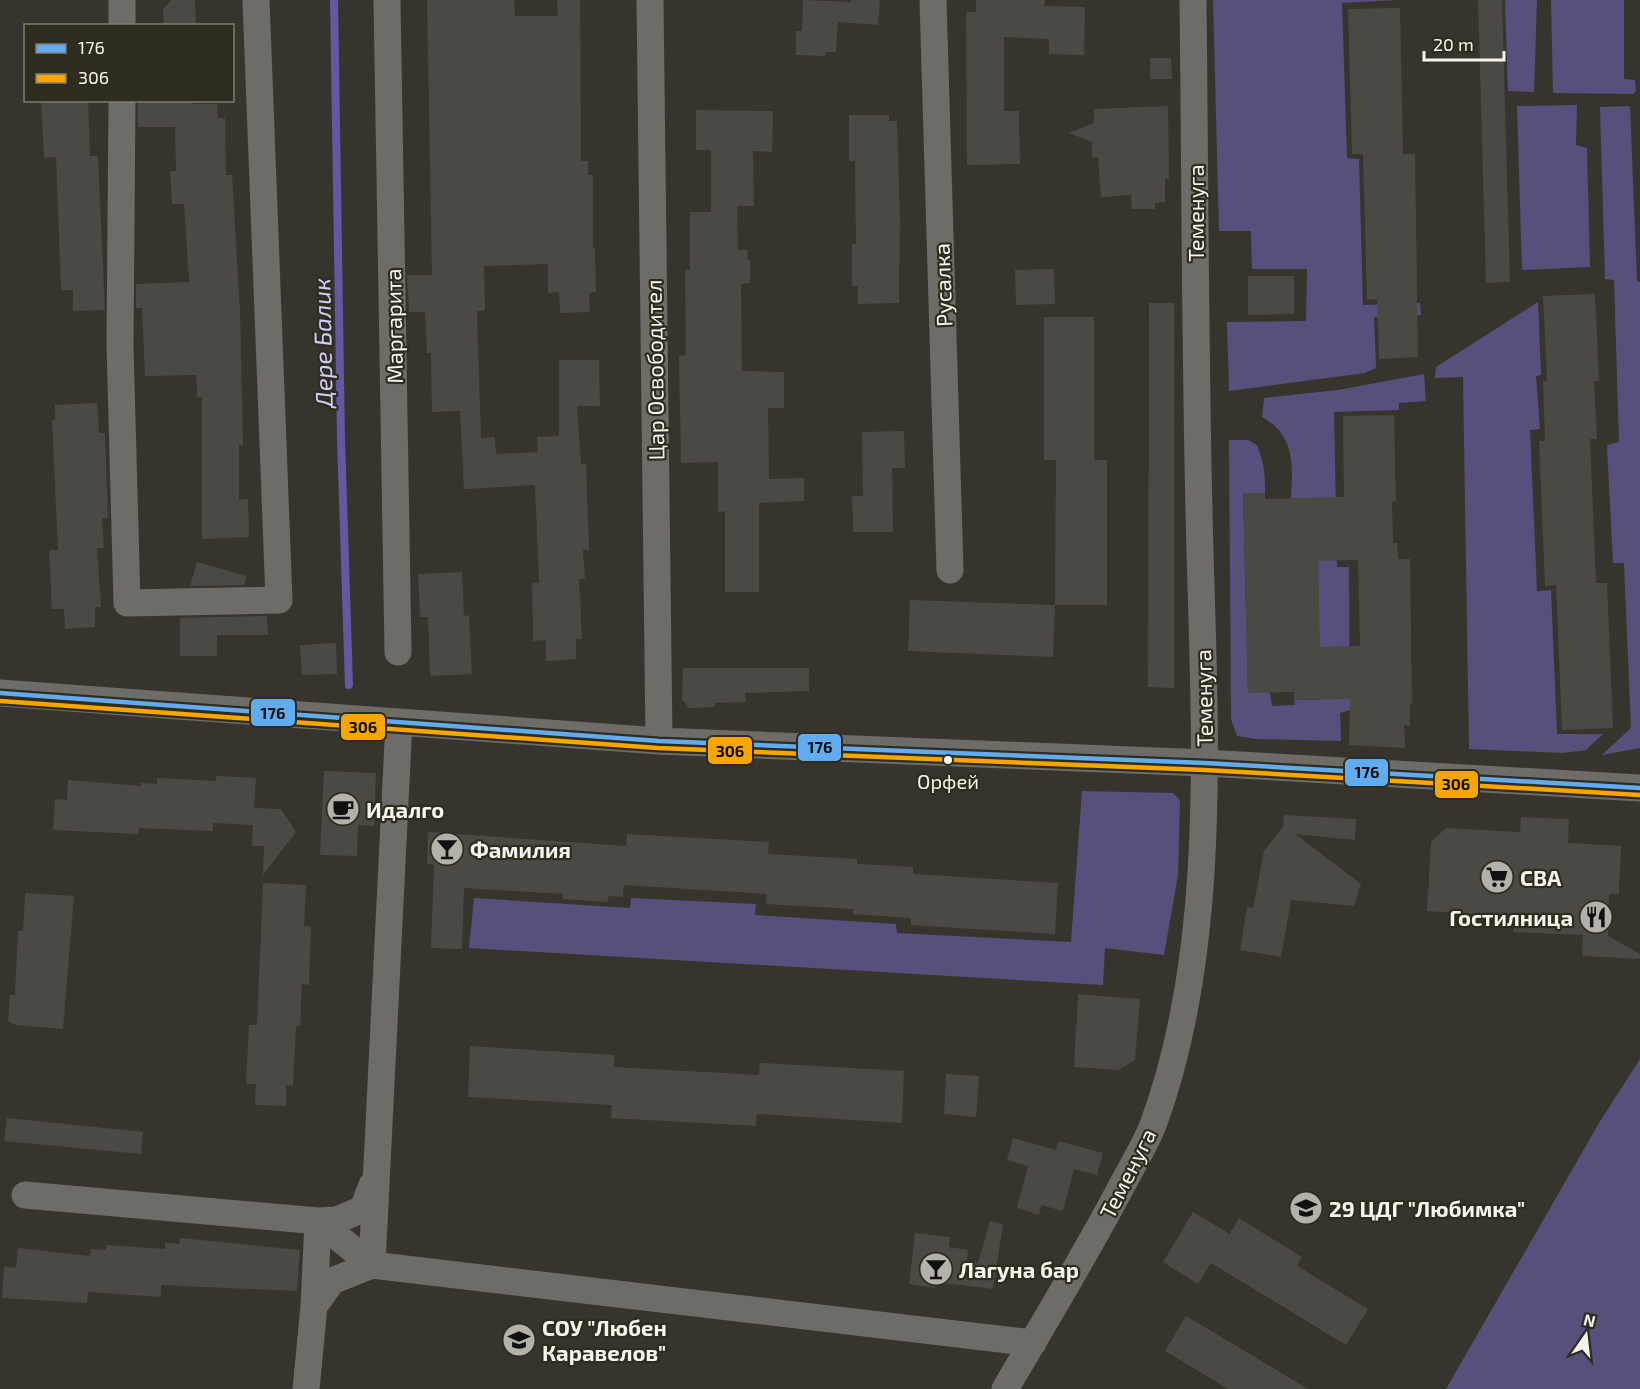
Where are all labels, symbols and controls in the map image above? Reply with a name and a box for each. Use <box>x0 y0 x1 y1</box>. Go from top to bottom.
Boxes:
legend <box>24 24 234 102</box>
scale bar <box>1424 24 1504 62</box>
text: 20 m <box>1433 33 1474 55</box>
text: 176 <box>78 36 105 58</box>
text: 306 <box>78 66 109 88</box>
street label: Теменуга <box>1182 164 1209 262</box>
street label: Русалка <box>928 243 957 327</box>
street label: Маргарита <box>379 268 407 384</box>
water label: Дере Балик <box>306 278 338 409</box>
street label: Цар Освободител <box>639 279 669 461</box>
street label: Теменуга <box>1189 649 1218 747</box>
line badge: 176 <box>250 698 296 727</box>
text: 176 <box>261 703 285 722</box>
line badge: 306 <box>340 713 386 741</box>
text: 306 <box>349 717 377 736</box>
line badge: 176 <box>797 733 842 762</box>
line badge: 306 <box>707 736 753 765</box>
text: 176 <box>808 737 832 756</box>
text: 306 <box>716 741 744 760</box>
marker: Орфей <box>942 754 954 766</box>
line badge: 176 <box>1344 758 1389 787</box>
text: 176 <box>1355 762 1379 781</box>
place label: Орфей <box>917 769 979 793</box>
line badge: 306 <box>1434 770 1479 799</box>
text: 306 <box>1442 774 1470 793</box>
cafe icon: Идалго <box>325 791 361 827</box>
place label: Идалго <box>366 796 444 822</box>
bar icon: Фамилия <box>429 831 465 867</box>
place label: Фамилия <box>470 836 571 862</box>
supermarket icon: CBA <box>1479 859 1515 895</box>
place label: CBA <box>1520 864 1562 890</box>
restaurant icon: Гостилница <box>1578 899 1614 935</box>
place label: Гостилница <box>1449 904 1573 930</box>
street label: Теменуга <box>1093 1124 1162 1223</box>
school or university icon: 29 ЦДГ "Любимка" <box>1288 1190 1324 1226</box>
place label: 29 ЦДГ "Любимка" <box>1329 1195 1525 1221</box>
bar icon: Лагуна бар <box>918 1251 954 1287</box>
place label: Лагуна бар <box>959 1256 1079 1282</box>
north arrow <box>1556 1305 1616 1365</box>
text: N <box>1582 1309 1598 1331</box>
place label: СОУ "Любен Каравелов" <box>542 1314 667 1365</box>
school or university icon: СОУ "Любен Каравелов" <box>501 1322 537 1358</box>

